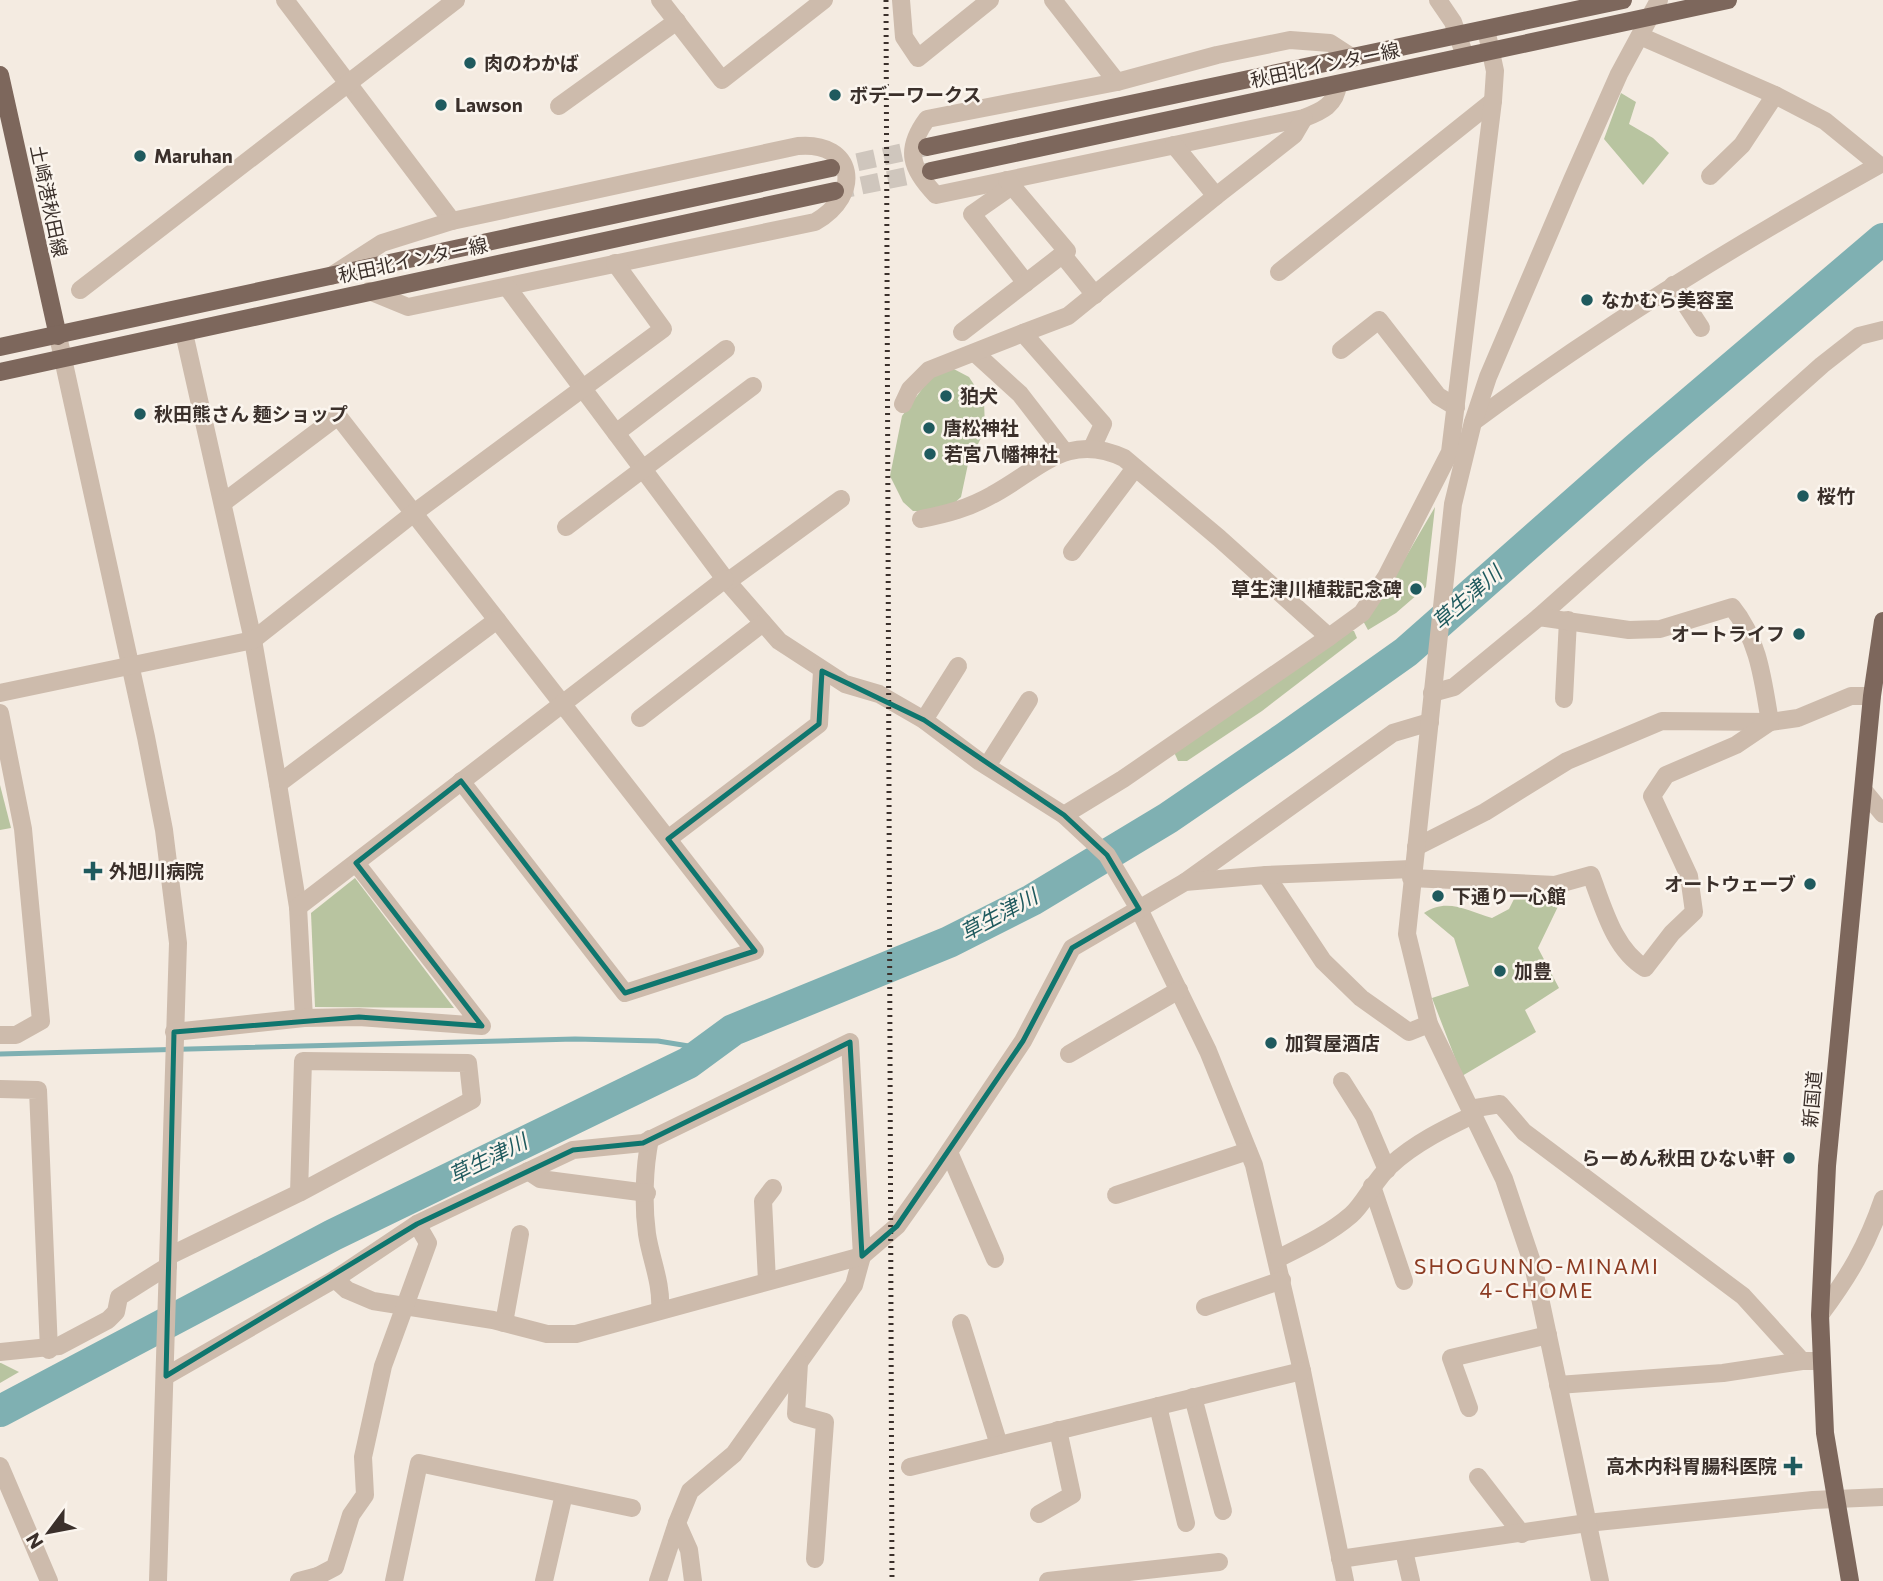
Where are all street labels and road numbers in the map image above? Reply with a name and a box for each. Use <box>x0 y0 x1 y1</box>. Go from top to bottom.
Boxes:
street label: 秋田北インター線 <box>1248 37 1402 92</box>
street label: 土崎港秋田線 <box>26 143 73 259</box>
street label: 秋田北インター線 <box>336 232 490 287</box>
street label: 新国道 <box>1798 1070 1825 1128</box>

